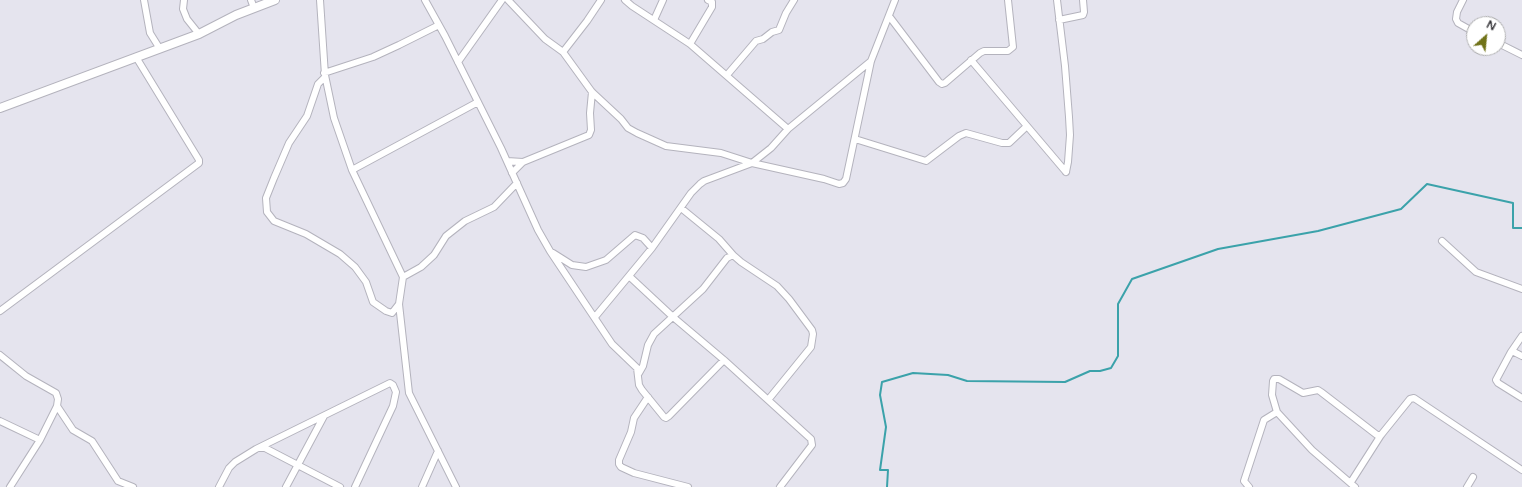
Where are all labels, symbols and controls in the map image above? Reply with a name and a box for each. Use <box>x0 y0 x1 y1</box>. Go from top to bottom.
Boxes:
north arrow <box>1466 16 1506 56</box>
text: N <box>1484 18 1498 34</box>

